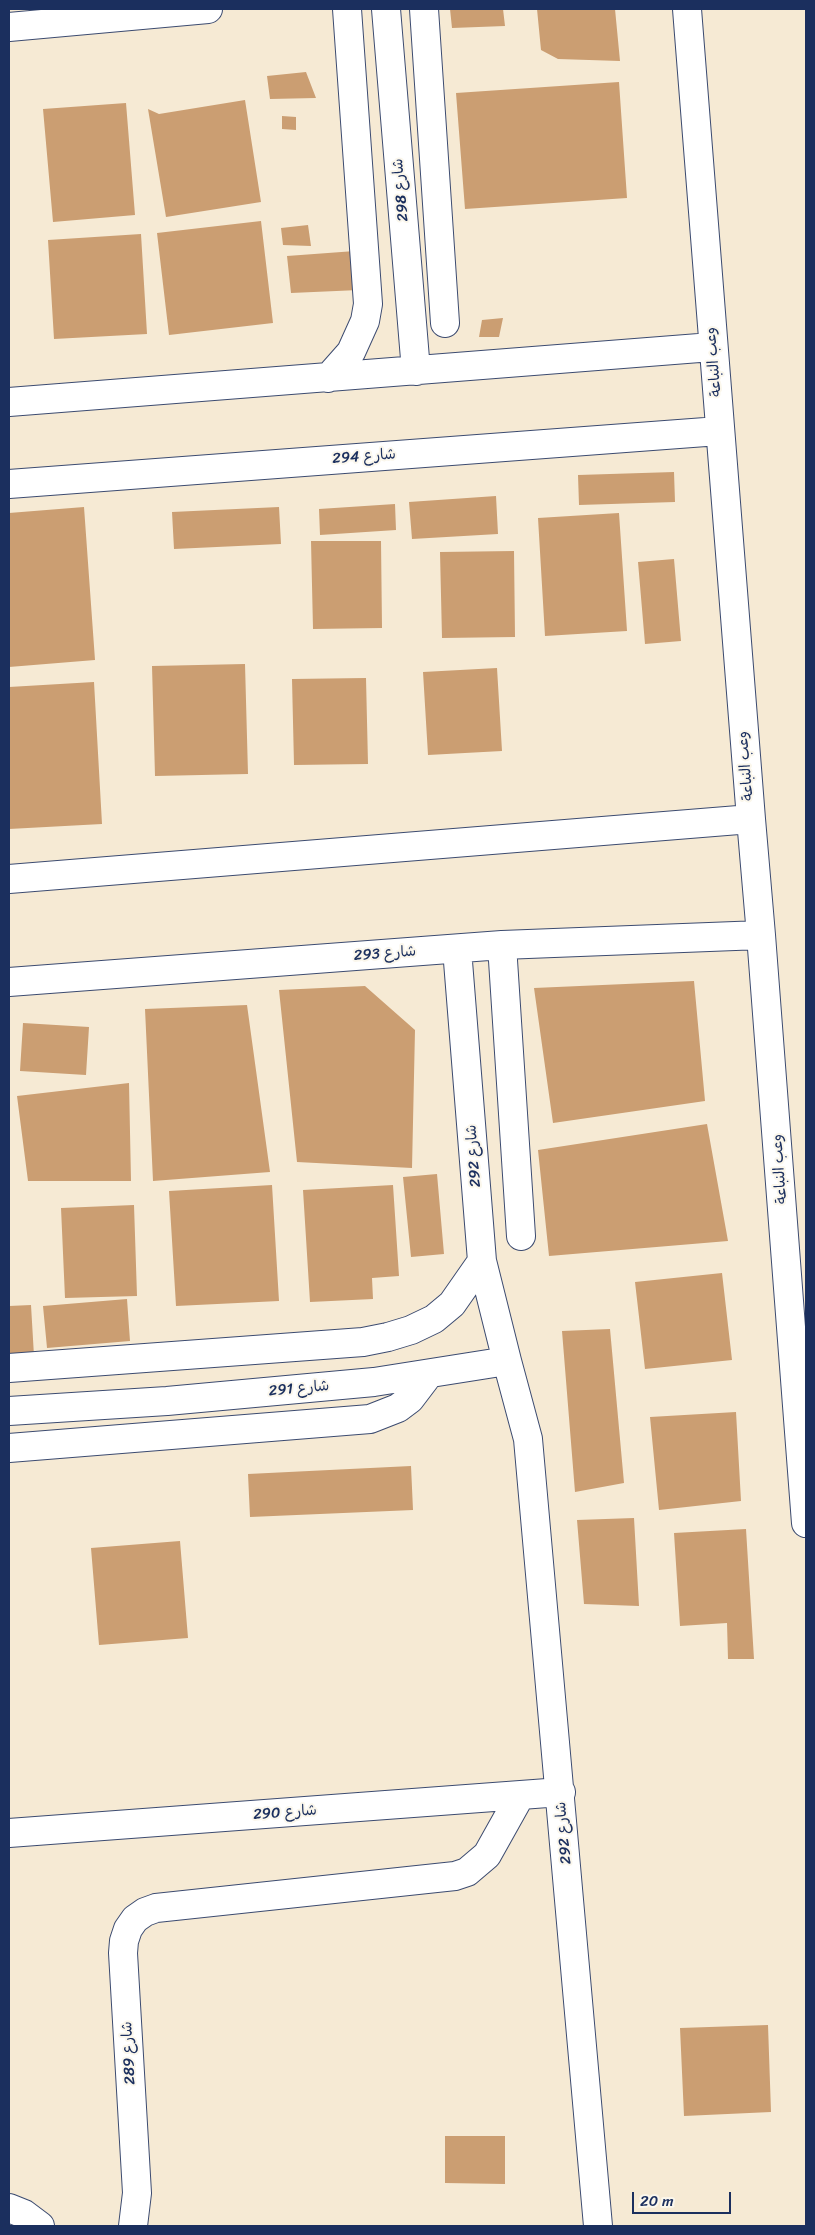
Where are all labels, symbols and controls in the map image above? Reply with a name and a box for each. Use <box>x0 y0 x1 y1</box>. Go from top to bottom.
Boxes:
street label: شارع 298 <box>389 158 413 222</box>
street label: وعب النباعة <box>702 326 726 398</box>
street label: شارع 294 <box>332 446 396 468</box>
street label: وعب النباعة <box>734 730 758 802</box>
street label: شارع 293 <box>353 943 417 965</box>
street label: شارع 292 <box>463 1124 485 1188</box>
street label: وعب النباعة <box>769 1133 791 1205</box>
street label: شارع 291 <box>268 1377 330 1401</box>
street label: شارع 292 <box>552 1801 576 1865</box>
street label: شارع 290 <box>253 1802 317 1824</box>
street label: شارع 289 <box>118 2021 140 2085</box>
scale bar <box>635 2182 734 2214</box>
text: 20 m <box>640 2188 674 2214</box>

